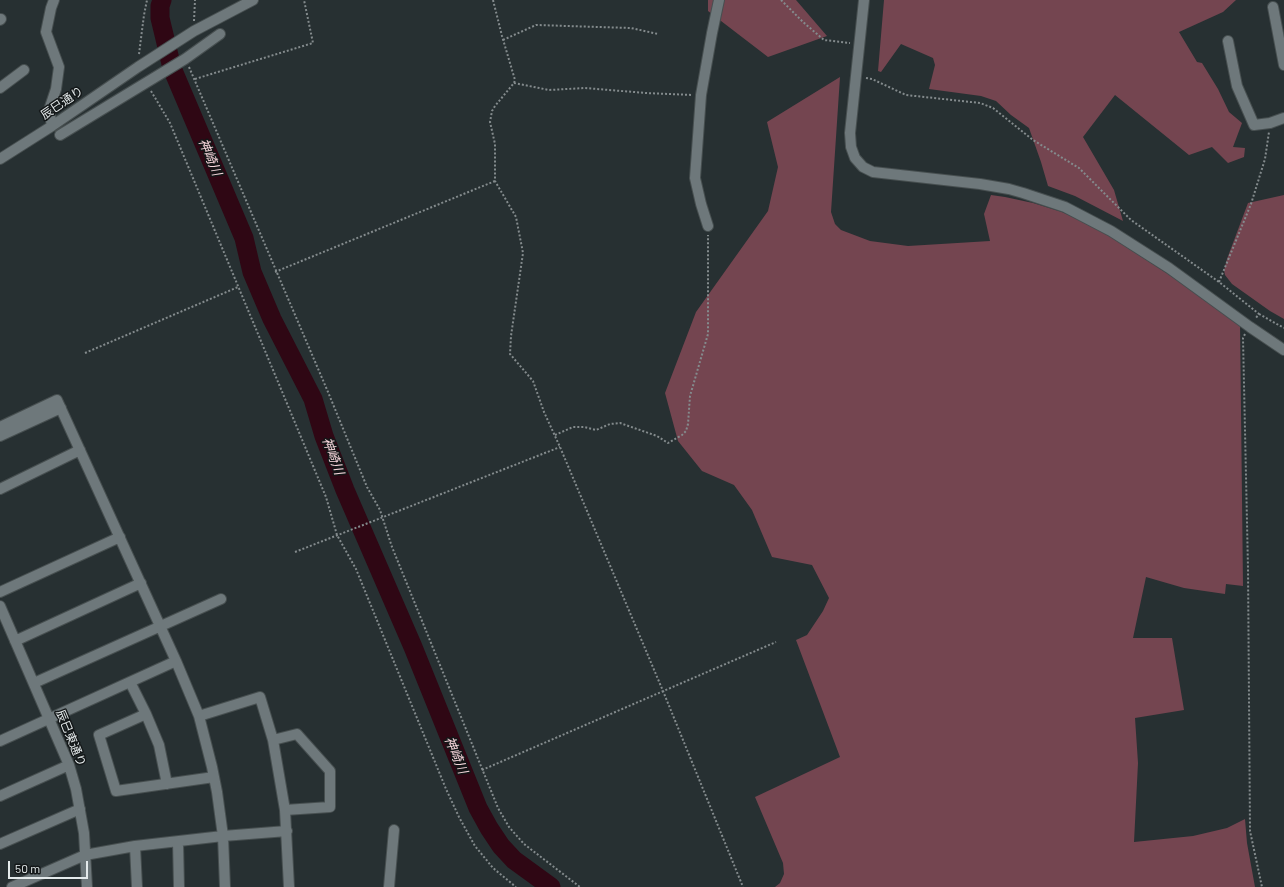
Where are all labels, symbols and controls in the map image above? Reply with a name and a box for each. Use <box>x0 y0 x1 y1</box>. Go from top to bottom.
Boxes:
street label: 辰巳通り <box>38 84 86 122</box>
water label: 神崎川 <box>195 136 225 178</box>
water label: 神崎川 <box>319 435 347 477</box>
street label: 辰巳東通り <box>53 707 89 769</box>
water label: 神崎川 <box>441 734 471 776</box>
scale bar <box>10 853 90 879</box>
text: 50 m <box>15 861 40 875</box>

